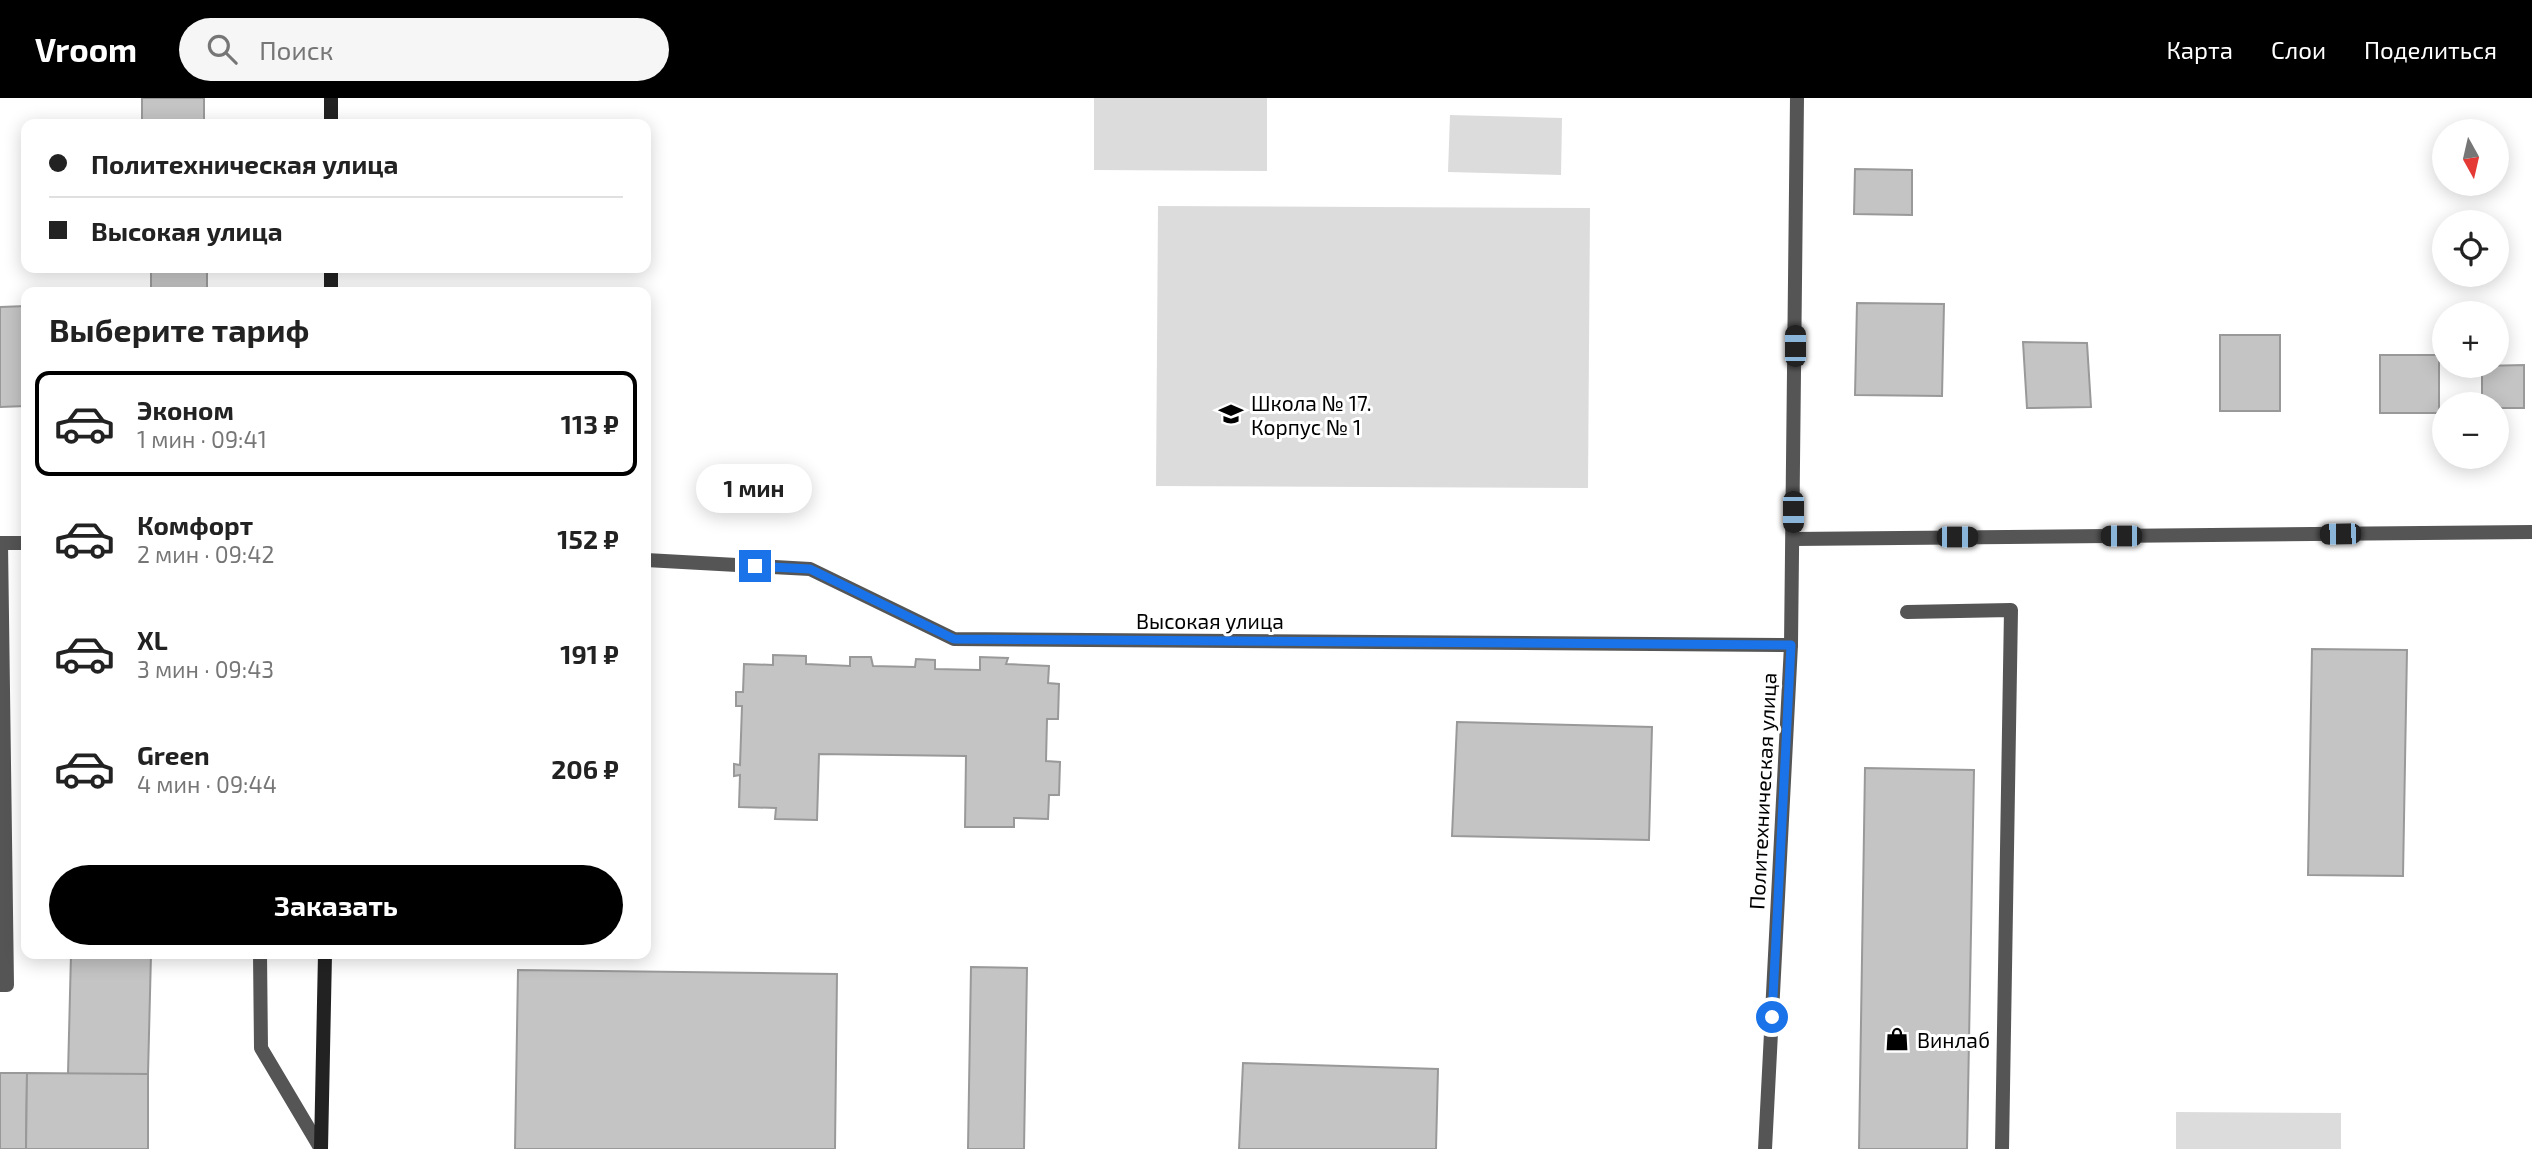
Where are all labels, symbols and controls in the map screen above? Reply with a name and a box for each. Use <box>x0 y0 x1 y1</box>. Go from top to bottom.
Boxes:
search box <box>179 18 669 81</box>
text: Vroom <box>35 29 137 69</box>
icon: search <box>203 30 241 68</box>
text: Поиск <box>259 34 333 65</box>
text: Карта <box>2166 35 2233 64</box>
text: Слои <box>2271 35 2326 64</box>
text: Поделиться <box>2364 35 2497 64</box>
north arrow <box>2432 119 2510 196</box>
map controls <box>2432 119 2509 469</box>
text: Политехническая улица <box>91 148 399 179</box>
button: locate <box>2432 210 2509 287</box>
text: Высокая улица <box>91 215 283 246</box>
button: + <box>2432 301 2509 378</box>
text: Выберите тариф <box>49 310 309 348</box>
car <box>1785 325 1806 367</box>
place label: Школа № 17. Корпус № 1 <box>1251 390 1372 440</box>
icon: car <box>53 392 116 455</box>
button: − <box>2432 392 2509 469</box>
text: Эконом <box>137 394 234 425</box>
school or university icon: Школа № 17. Корпус № 1 <box>1217 400 1245 428</box>
text: 113 ₽ <box>561 408 619 439</box>
text: 1 мин · 09:41 <box>137 425 267 453</box>
callout: 1 мин <box>697 464 813 514</box>
text: 1 мин <box>724 474 784 502</box>
car <box>1783 491 1804 533</box>
icon: car <box>53 507 116 570</box>
text: Комфорт <box>137 509 253 540</box>
text: 152 ₽ <box>557 523 619 554</box>
car <box>2319 523 2362 545</box>
car <box>2101 526 2143 547</box>
car <box>1937 527 1979 548</box>
text: 2 мин · 09:42 <box>137 540 274 568</box>
route end <box>739 550 771 582</box>
street label: Высокая улица <box>1136 608 1284 634</box>
icon: car <box>53 622 116 685</box>
text: XL <box>137 624 168 655</box>
text: 191 ₽ <box>560 638 619 669</box>
text: 3 мин · 09:43 <box>137 655 274 683</box>
street label: Политехническая улица <box>1743 672 1782 910</box>
icon: car <box>53 737 116 800</box>
text: Green <box>137 739 210 770</box>
text: 206 ₽ <box>551 753 619 784</box>
text: 4 мин · 09:44 <box>137 770 277 798</box>
button: Заказать <box>49 865 623 945</box>
route start <box>1756 1001 1788 1033</box>
shop icon: Винлаб <box>1883 1025 1911 1053</box>
place label: Винлаб <box>1917 1027 1990 1052</box>

